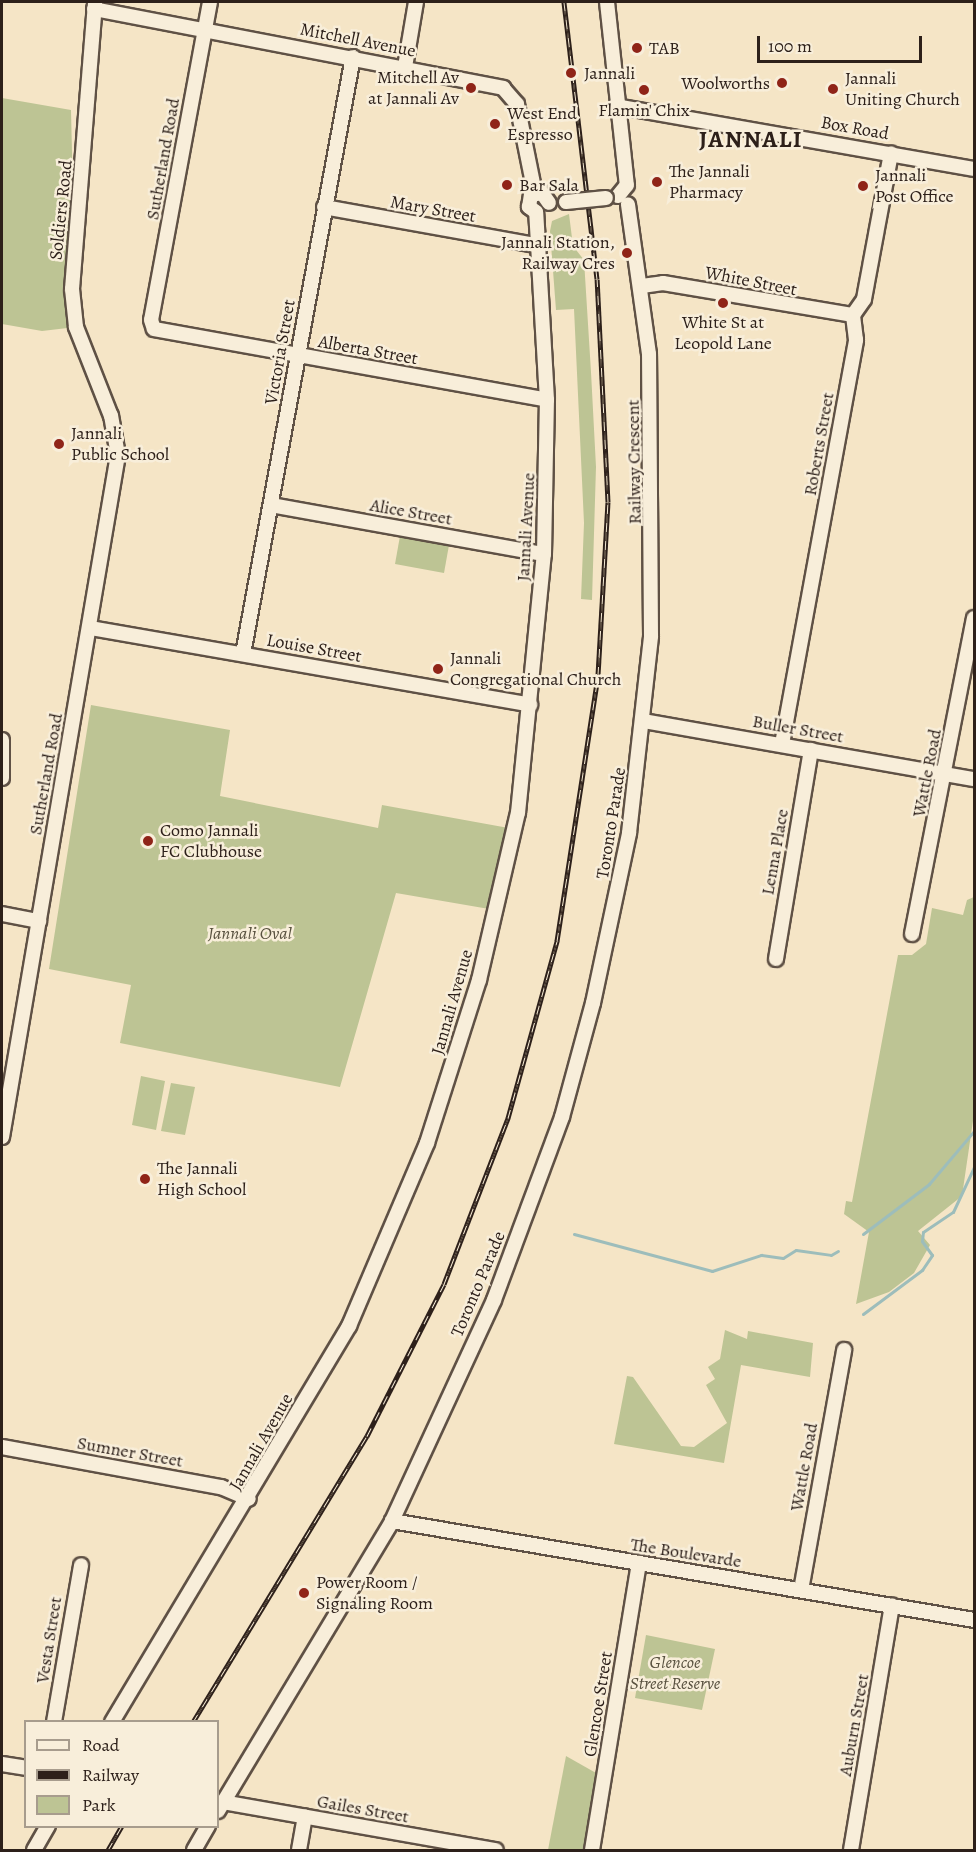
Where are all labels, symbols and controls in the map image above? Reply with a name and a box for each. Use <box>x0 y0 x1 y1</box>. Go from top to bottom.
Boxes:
street label: Mitchell Avenue <box>298 18 418 62</box>
scale bar <box>760 24 925 62</box>
text: 100 m <box>768 34 812 58</box>
place label: TAB <box>649 37 680 59</box>
marker: TAB <box>630 41 644 55</box>
place label: Jannali <box>584 62 635 84</box>
marker: Jannali <box>562 64 580 82</box>
place label: Mitchell Av at Jannali Av <box>368 67 459 110</box>
place label: Jannali Uniting Church <box>845 68 960 110</box>
place label: Woolworths <box>681 72 770 94</box>
marker: Woolworths <box>775 76 789 90</box>
marker: Mitchell Av at Jannali Av <box>464 81 478 95</box>
marker: Jannali Uniting Church <box>826 82 840 96</box>
marker: Flamin' Chix <box>637 83 651 97</box>
street label: Sutherland Road <box>142 96 184 222</box>
place label: Flamin' Chix <box>598 99 690 121</box>
place label: West End Espresso <box>507 103 577 146</box>
street label: Box Road <box>819 111 891 145</box>
marker: West End Espresso <box>488 117 502 131</box>
district label: JANNALI <box>699 126 803 154</box>
street label: Soldiers Road <box>45 159 77 261</box>
place label: The Jannali Pharmacy <box>669 161 750 204</box>
place label: Jannali Post Office <box>875 165 954 207</box>
place label: Bar Sala <box>519 174 579 196</box>
marker: The Jannali Pharmacy <box>650 175 664 189</box>
marker: Bar Sala <box>500 178 514 192</box>
marker: Jannali Post Office <box>856 179 870 193</box>
street label: Mary Street <box>389 191 477 227</box>
place label: Jannali Station, Railway Cres <box>501 232 615 274</box>
marker: Jannali Station, Railway Cres <box>620 246 634 260</box>
street label: White Street <box>703 262 799 300</box>
marker: White St at Leopold Lane <box>716 296 730 310</box>
street label: Victoria Street <box>260 298 300 406</box>
place label: White St at Leopold Lane <box>674 312 772 354</box>
street label: Alberta Street <box>316 331 420 369</box>
street label: Roberts Street <box>799 391 839 497</box>
street label: Railway Crescent <box>622 399 646 525</box>
place label: Jannali Public School <box>71 423 169 466</box>
marker: Jannali Public School <box>52 437 66 451</box>
street label: Jannali Avenue <box>512 472 540 582</box>
street label: Alice Street <box>368 494 454 530</box>
street label: Louise Street <box>265 629 363 667</box>
place label: Jannali Congregational Church <box>450 648 621 690</box>
marker: Jannali Congregational Church <box>431 662 445 676</box>
street label: Buller Street <box>751 710 845 748</box>
street label: Sutherland Road <box>25 711 67 837</box>
street label: Wattle Road <box>908 727 946 819</box>
street label: Toronto Parade <box>592 766 630 880</box>
street label: Lenna Place <box>757 807 793 897</box>
place label: Como Jannali FC Clubhouse <box>160 820 262 862</box>
marker: Como Jannali FC Clubhouse <box>141 834 155 848</box>
park label: Jannali Oval <box>208 922 292 944</box>
street label: Jannali Avenue <box>427 947 477 1057</box>
place label: The Jannali High School <box>157 1158 246 1200</box>
marker: The Jannali High School <box>138 1172 152 1186</box>
street label: Toronto Parade <box>446 1228 510 1340</box>
street label: Jannali Avenue <box>225 1390 297 1494</box>
street label: Wattle Road <box>786 1421 822 1513</box>
street label: Sumner Street <box>75 1432 185 1472</box>
street label: The Boulevarde <box>629 1534 743 1572</box>
place label: Power Room / Signaling Room <box>316 1572 433 1614</box>
marker: Power Room / Signaling Room <box>297 1586 311 1600</box>
street label: Vesta Street <box>32 1595 66 1685</box>
street label: Glencoe Street <box>579 1650 617 1758</box>
park label: Glencoe Street Reserve <box>630 1652 720 1694</box>
street label: Auburn Street <box>834 1672 874 1778</box>
legend <box>24 1720 219 1828</box>
text: Road <box>82 1733 119 1757</box>
text: Railway <box>82 1763 139 1787</box>
street label: Gailes Street <box>315 1790 411 1828</box>
text: Park <box>82 1793 116 1817</box>

